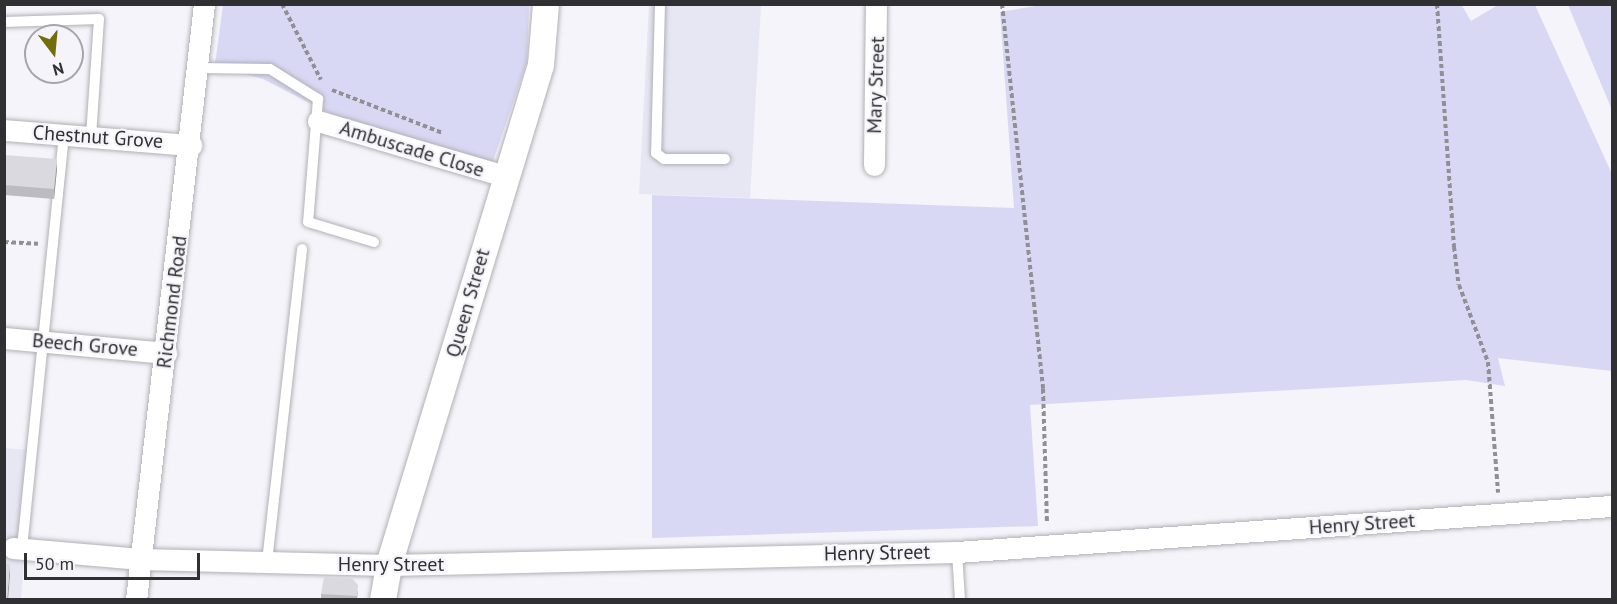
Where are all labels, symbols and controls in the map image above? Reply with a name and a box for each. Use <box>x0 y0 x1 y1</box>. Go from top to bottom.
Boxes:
north arrow <box>24 24 84 84</box>
street label: Mary Street <box>862 35 890 135</box>
text: N <box>51 58 66 80</box>
street label: Ambuscade Close <box>337 116 487 182</box>
street label: Chestnut Grove <box>32 120 164 154</box>
street label: Richmond Road <box>152 234 192 370</box>
street label: Queen Street <box>441 246 495 360</box>
street label: Beech Grove <box>31 328 139 362</box>
street label: Henry Street <box>1308 508 1416 540</box>
street label: Henry Street <box>823 540 931 566</box>
scale bar <box>27 541 202 579</box>
text: 50 m <box>35 552 74 575</box>
street label: Henry Street <box>337 552 445 576</box>

